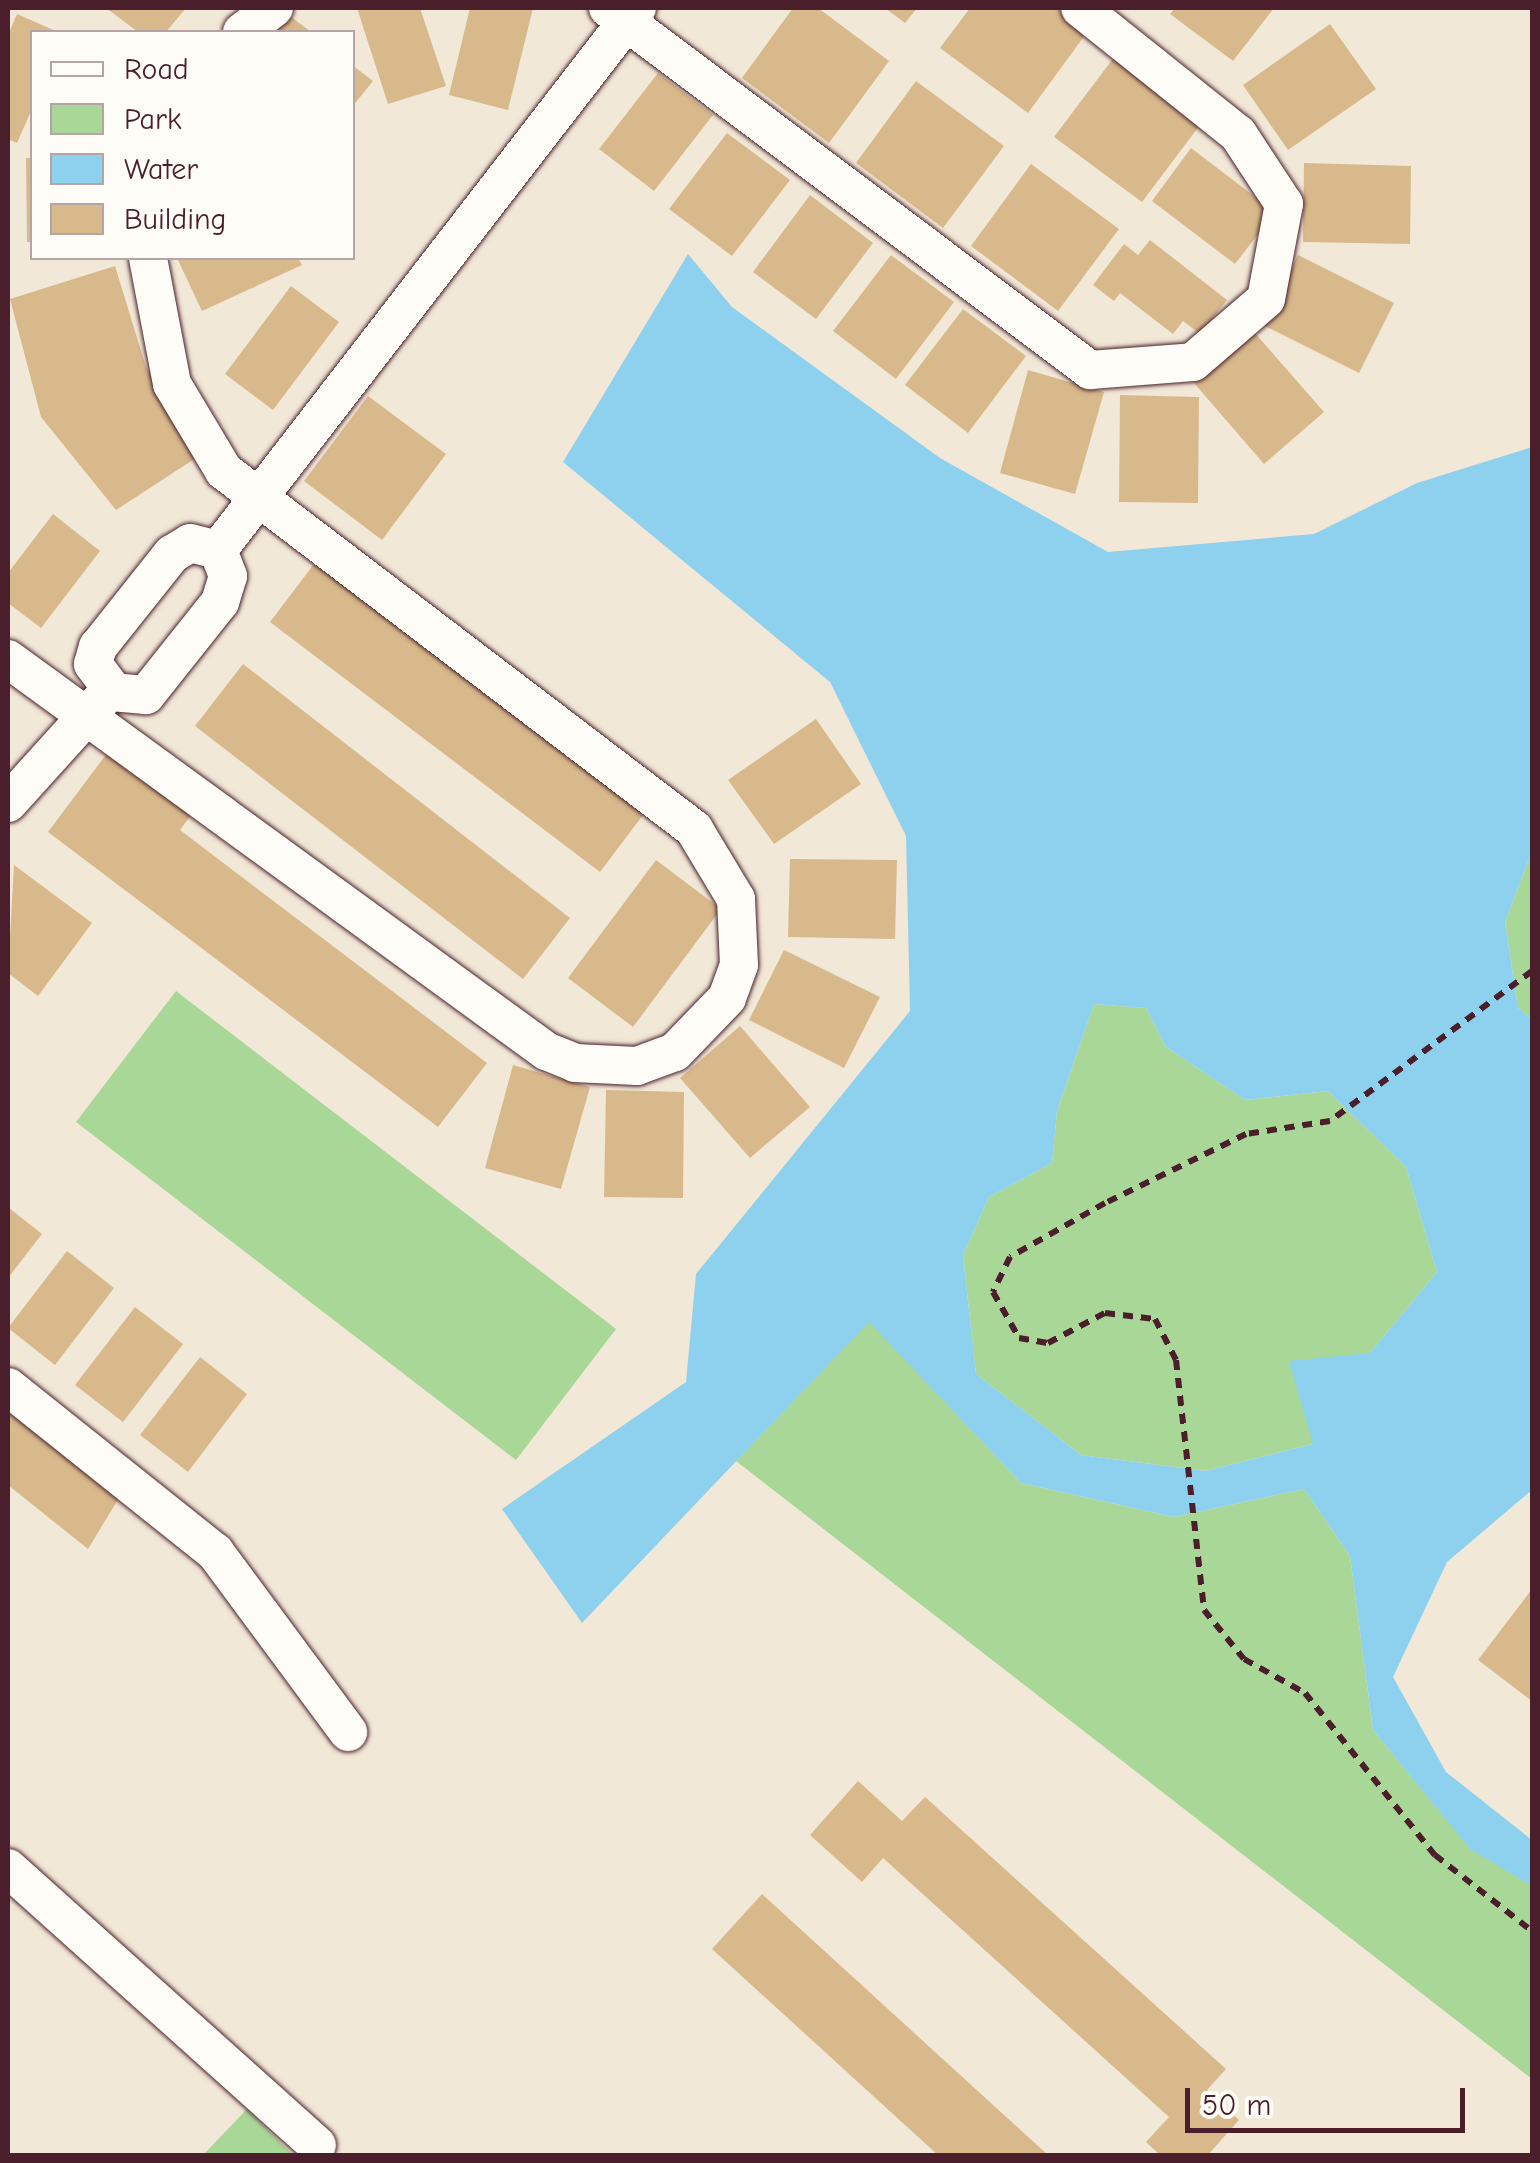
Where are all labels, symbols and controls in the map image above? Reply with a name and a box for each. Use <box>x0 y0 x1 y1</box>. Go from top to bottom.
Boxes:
legend <box>30 30 355 260</box>
text: Road <box>124 52 189 87</box>
text: Park <box>124 102 181 137</box>
text: Water <box>124 152 198 187</box>
text: Building <box>124 202 227 237</box>
scale bar <box>1190 2068 1470 2130</box>
text: 50 m <box>1202 2088 1271 2123</box>

